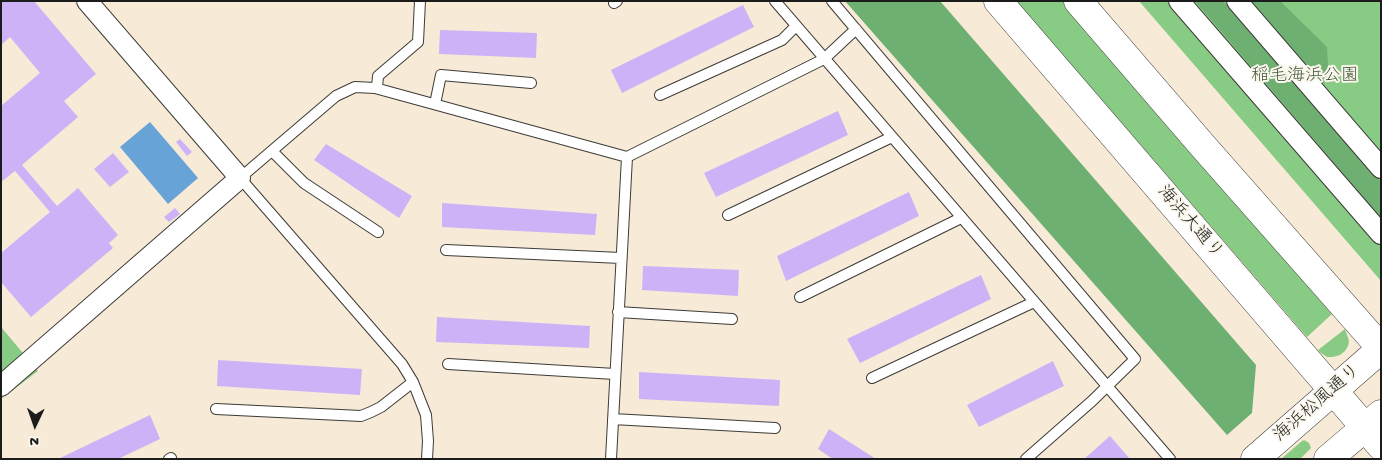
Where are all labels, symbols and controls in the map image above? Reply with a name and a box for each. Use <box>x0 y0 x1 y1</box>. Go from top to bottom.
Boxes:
park label: 稲毛海浜公園 <box>1251 66 1359 88</box>
street label: 海浜大通り <box>1151 182 1227 264</box>
street label: 海浜松風通り <box>1270 360 1366 448</box>
north arrow <box>10 400 60 450</box>
text: N <box>29 432 39 449</box>

